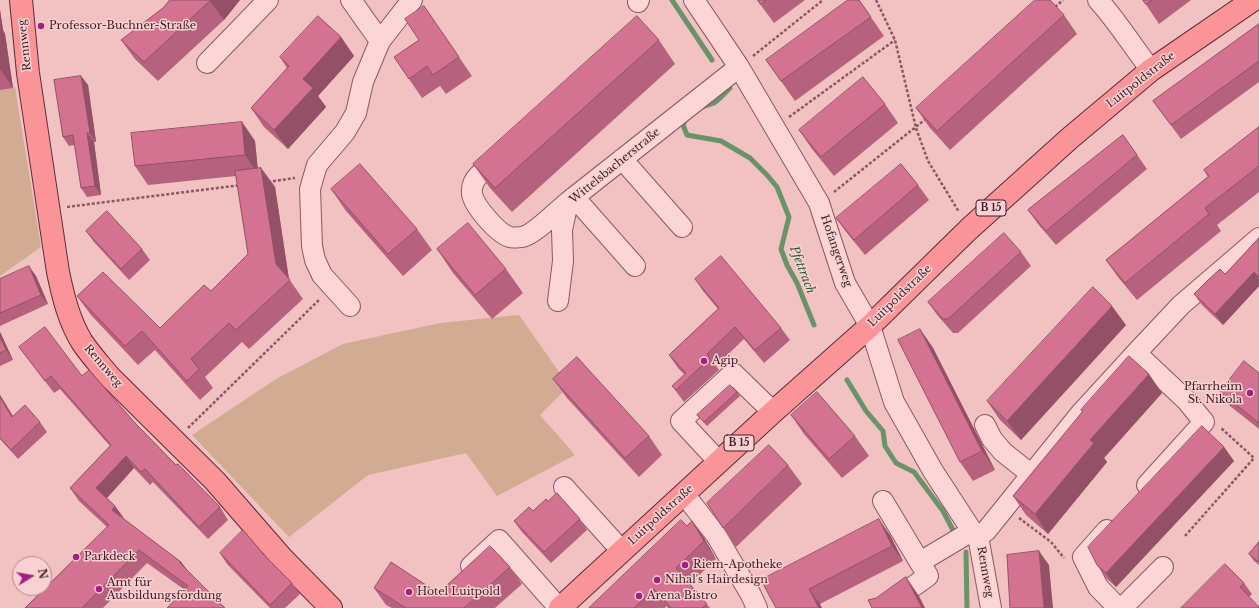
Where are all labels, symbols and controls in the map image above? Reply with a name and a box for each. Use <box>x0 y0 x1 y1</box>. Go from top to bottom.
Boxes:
street label: Rennweg <box>16 18 34 72</box>
place label: Professor-Buchner-Straße <box>49 19 196 33</box>
marker: Professor-Buchner-Straße <box>36 21 46 31</box>
street label: Luitpoldstraße <box>1104 49 1178 111</box>
street label: Wittelsbacherstraße <box>567 126 663 206</box>
road number: B 15 <box>976 200 1006 216</box>
street label: Hofangerweg <box>817 213 855 289</box>
water label: Pfettrach <box>786 244 818 296</box>
street label: Luitpoldstraße <box>865 262 935 330</box>
street label: Rennweg <box>81 342 125 390</box>
place label: Agip <box>712 354 738 368</box>
marker: Agip <box>699 356 709 366</box>
place label: Pfarrheim St. Nikola <box>1184 380 1242 406</box>
marker: Pfarrheim St. Nikola <box>1245 388 1255 398</box>
road number: B 15 <box>724 435 754 451</box>
street label: Luitpoldstraße <box>626 482 696 548</box>
street label: Rennweg <box>974 545 996 599</box>
place label: Parkdeck <box>84 550 136 564</box>
marker: Parkdeck <box>71 552 81 562</box>
north arrow <box>12 556 52 596</box>
place label: Riem-Apotheke <box>693 558 782 572</box>
marker: Riem-Apotheke <box>680 560 690 570</box>
text: N <box>35 567 51 580</box>
place label: Nihal's Hairdesign <box>665 573 768 587</box>
marker: Nihal's Hairdesign <box>652 575 662 585</box>
place label: Amt für Ausbildungsfördung <box>107 576 222 602</box>
marker: Amt für Ausbildungsfördung <box>94 584 104 594</box>
place label: Hotel Luitpold <box>417 585 500 599</box>
marker: Hotel Luitpold <box>404 587 414 597</box>
place label: Arena Bistro <box>647 589 717 603</box>
marker: Arena Bistro <box>634 591 644 601</box>

